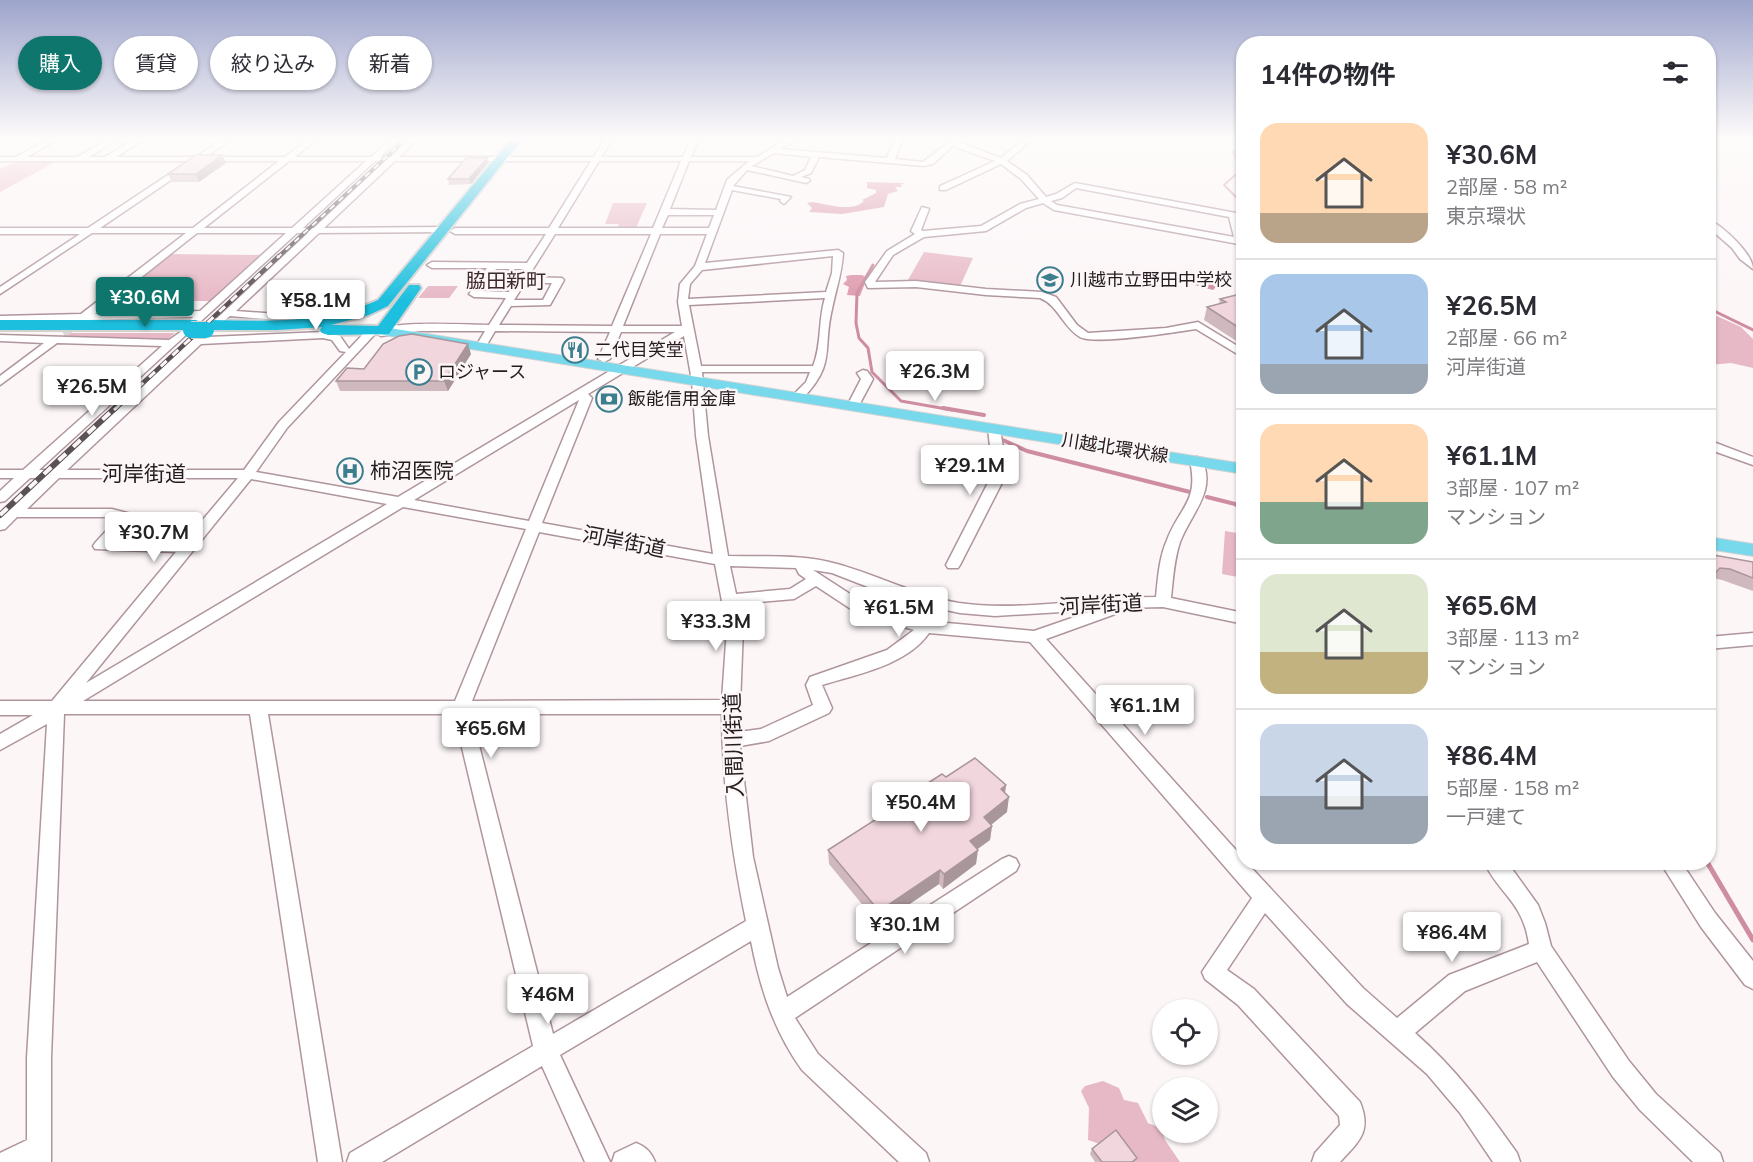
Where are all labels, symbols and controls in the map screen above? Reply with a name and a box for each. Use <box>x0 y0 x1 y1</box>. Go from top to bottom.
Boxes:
chip: 購入 <box>18 36 102 90</box>
chip: 賃貸 <box>114 36 198 90</box>
chip: 絞り込み <box>210 36 336 90</box>
chip: 新着 <box>348 36 432 90</box>
icon: filters <box>1659 56 1692 89</box>
text: 14件の物件 <box>1260 58 1395 91</box>
text: ¥30.6M <box>1446 138 1537 171</box>
icon: home <box>1308 147 1380 219</box>
text: 2部屋 · 58 m² <box>1446 174 1567 199</box>
text: 東京環状 <box>1446 203 1526 228</box>
school or university icon: 川越市立野田中学校 <box>1035 265 1065 295</box>
district label: 脇田新町 <box>466 268 546 293</box>
place label: 川越市立野田中学校 <box>1070 268 1232 291</box>
pin: ¥30.6M <box>96 277 194 328</box>
pin: ¥58.1M <box>267 280 365 331</box>
text: ¥30.6M <box>110 284 180 309</box>
text: ¥58.1M <box>281 287 351 312</box>
text: ¥26.5M <box>1446 289 1537 322</box>
icon: home <box>1308 298 1380 370</box>
text: 2部屋 · 66 m² <box>1446 325 1567 350</box>
restaurant icon: 二代目笑堂 <box>560 335 590 365</box>
place label: 二代目笑堂 <box>594 338 684 361</box>
pin: ¥26.3M <box>886 351 984 402</box>
text: 河岸街道 <box>1446 354 1526 379</box>
parking icon: ロジャース <box>404 357 434 387</box>
text: ¥26.3M <box>900 358 970 383</box>
place label: ロジャース <box>438 360 526 383</box>
pin: ¥26.5M <box>43 366 141 417</box>
text: ¥26.5M <box>57 373 127 398</box>
bank icon: 飯能信用金庫 <box>594 384 624 414</box>
place label: 飯能信用金庫 <box>628 387 736 410</box>
street label: 川越北環状線 <box>1060 428 1170 467</box>
text: ¥61.1M <box>1446 439 1537 472</box>
pin: ¥29.1M <box>921 445 1019 496</box>
icon: home <box>1308 448 1380 520</box>
text: ¥29.1M <box>935 452 1005 477</box>
hospital icon: 柿沼医院 <box>335 456 365 486</box>
place label: 柿沼医院 <box>370 457 454 483</box>
street label: 河岸街道 <box>102 460 186 486</box>
text: 3部屋 · 107 m² <box>1446 475 1579 500</box>
text: マンション <box>1446 504 1546 529</box>
pin: ¥30.7M <box>105 512 203 563</box>
text: ¥30.7M <box>119 519 189 544</box>
street label: 河岸街道 <box>580 520 668 562</box>
pin: ¥61.5M <box>850 587 948 638</box>
street label: 河岸街道 <box>1058 589 1144 619</box>
text: ¥65.6M <box>1446 589 1537 622</box>
text: ¥61.5M <box>864 594 934 619</box>
icon: home <box>1308 598 1380 670</box>
pin: ¥33.3M <box>667 601 765 652</box>
text: ¥33.3M <box>681 608 751 633</box>
text: 3部屋 · 113 m² <box>1446 625 1579 650</box>
text: マンション <box>1446 654 1546 679</box>
pin: ¥61.1M <box>1096 685 1194 736</box>
street label: 入間川街道 <box>718 692 748 798</box>
text: ¥61.1M <box>1110 692 1180 717</box>
pin: ¥65.6M <box>442 708 540 759</box>
text: ¥65.6M <box>456 715 526 740</box>
text: ¥86.4M <box>1446 739 1537 772</box>
icon: home <box>1308 748 1380 820</box>
text: 5部屋 · 158 m² <box>1446 775 1579 800</box>
pin: ¥50.4M <box>872 782 970 833</box>
text: ¥50.4M <box>886 789 956 814</box>
text: 一戸建て <box>1446 804 1526 829</box>
pin: ¥30.1M <box>856 904 954 955</box>
text: ¥30.1M <box>870 911 940 936</box>
pin: ¥86.4M <box>1403 912 1501 963</box>
text: ¥86.4M <box>1417 919 1487 944</box>
pin: ¥46M <box>512 974 584 1025</box>
text: ¥46M <box>521 981 575 1006</box>
map controls <box>1152 999 1218 1143</box>
button: locate <box>1152 999 1218 1065</box>
button: layers <box>1152 1077 1218 1143</box>

